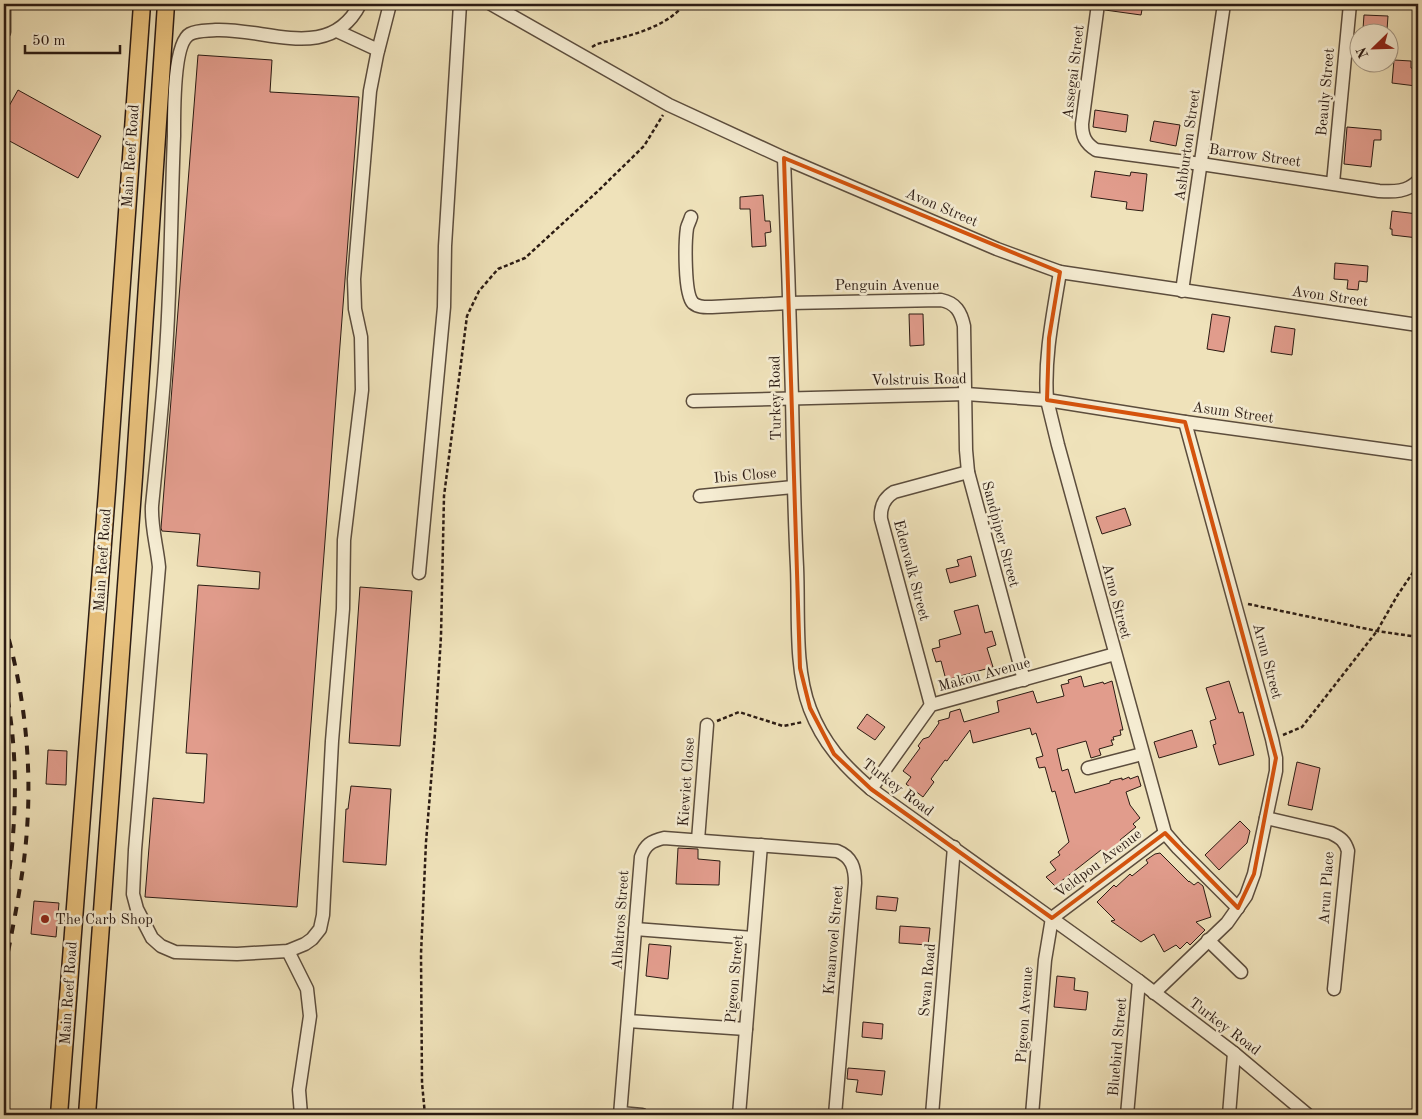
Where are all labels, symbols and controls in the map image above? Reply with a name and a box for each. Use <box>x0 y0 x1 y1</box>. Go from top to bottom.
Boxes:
scale bar <box>25 22 120 54</box>
north arrow <box>1350 22 1400 72</box>
street label: Assegai Street <box>1061 24 1088 120</box>
text: 50 m <box>32 34 66 49</box>
text: N <box>1354 45 1371 60</box>
street label: Beauly Street <box>1315 47 1338 137</box>
street label: Ashburton Street <box>1173 88 1204 202</box>
street label: Main Reef Road <box>120 104 143 208</box>
street label: Barrow Street <box>1208 143 1302 170</box>
street label: Avon Street <box>903 186 980 230</box>
street label: Penguin Avenue <box>835 279 939 294</box>
street label: Avon Street <box>1291 285 1369 310</box>
street label: Turkey Road <box>768 355 785 441</box>
street label: Volstruis Road <box>871 372 967 389</box>
street label: Asum Street <box>1191 400 1274 427</box>
street label: Ibis Close <box>713 466 777 487</box>
street label: Sandpiper Street <box>978 480 1021 589</box>
street label: Main Reef Road <box>92 508 115 612</box>
street label: Edenvalk Street <box>890 518 931 622</box>
street label: Arno Street <box>1098 562 1133 641</box>
street label: Arun Street <box>1249 622 1284 701</box>
street label: Makou Avenue <box>937 656 1032 695</box>
street label: Kiewiet Close <box>677 737 698 827</box>
street label: Turkey Road <box>859 757 936 820</box>
street label: Veldpou Avenue <box>1053 827 1145 901</box>
street label: Arun Place <box>1317 851 1338 925</box>
street label: Albatros Street <box>611 870 632 970</box>
street label: Kraanvoel Street <box>822 885 847 996</box>
marker: The Carb Shop <box>39 913 51 925</box>
place label: The Carb Shop <box>55 913 153 928</box>
street label: Pigeon Street <box>724 934 747 1024</box>
street label: Main Reef Road <box>58 941 81 1045</box>
street label: Swan Road <box>918 943 939 1017</box>
street label: Pigeon Avenue <box>1015 966 1036 1064</box>
street label: Turkey Road <box>1186 996 1263 1059</box>
street label: Bluebird Street <box>1107 997 1130 1097</box>

